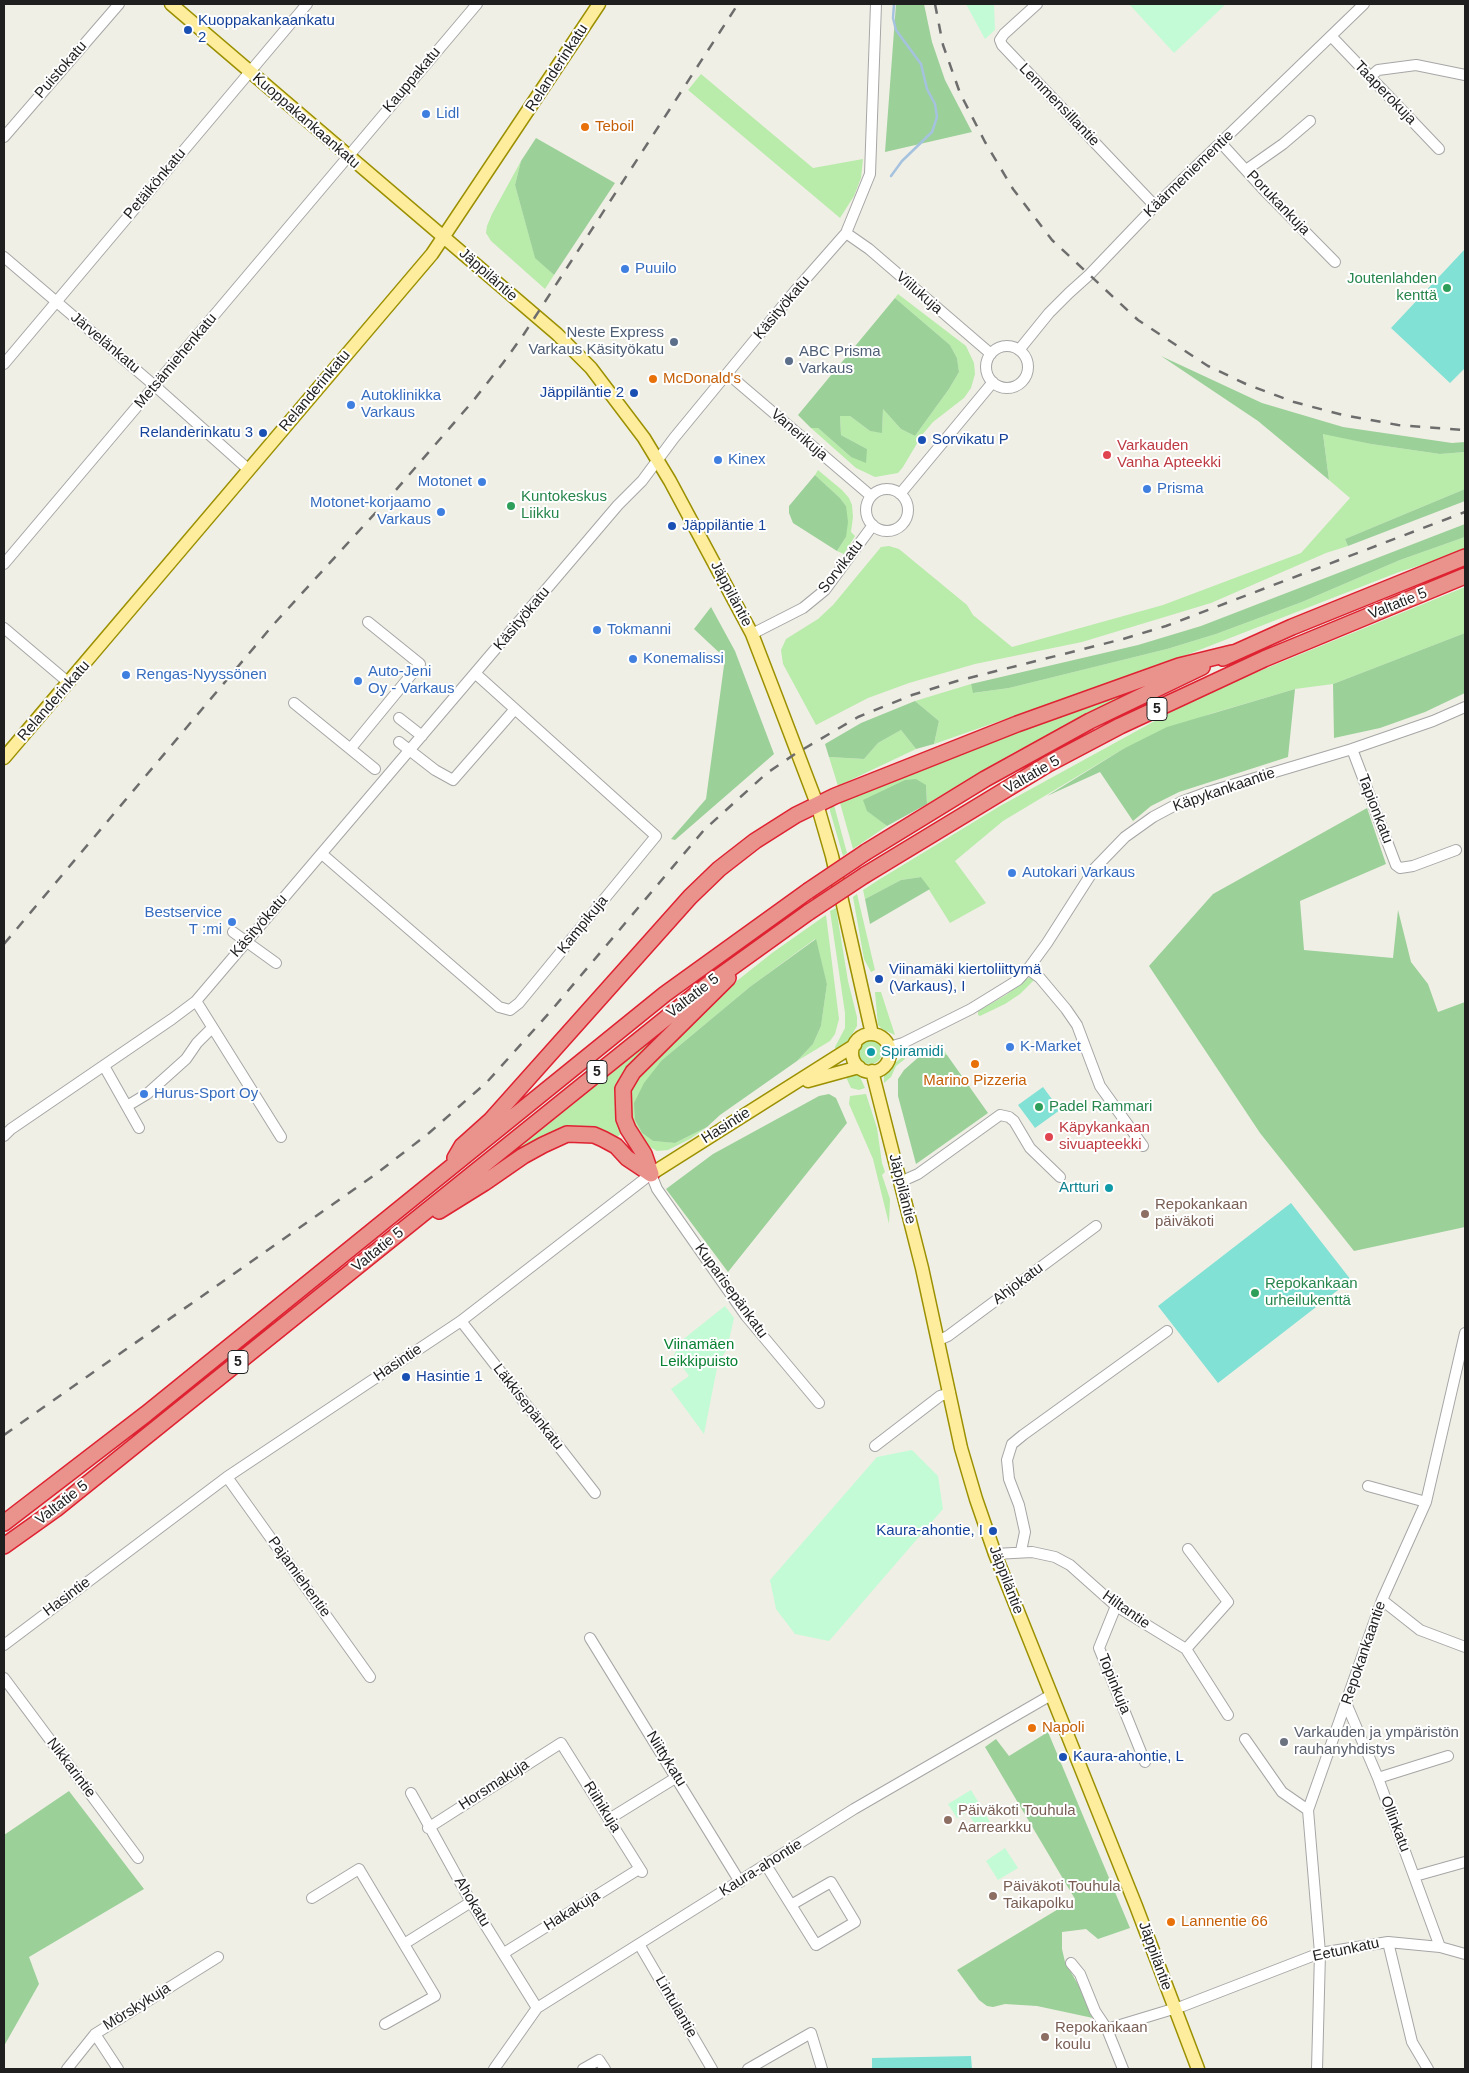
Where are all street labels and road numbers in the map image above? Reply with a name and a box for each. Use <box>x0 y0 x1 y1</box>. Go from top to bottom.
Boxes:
street label: Relanderinkatu <box>522 21 592 115</box>
street label: Puistokatu <box>31 38 91 102</box>
street label: Kauppakatu <box>379 44 445 116</box>
street label: Taaperokuja <box>1350 57 1420 129</box>
street label: Lemmensillantie <box>1015 60 1103 150</box>
street label: Kuoppakankaankatu <box>248 69 364 173</box>
street label: Käärmeniementie <box>1140 127 1238 221</box>
street label: Petäikönkatu <box>120 145 190 223</box>
street label: Porukankuja <box>1243 167 1313 239</box>
street label: Jäppiläntie <box>455 245 521 305</box>
street label: Viilukuja <box>892 268 946 318</box>
street label: Käsityökatu <box>750 273 814 343</box>
street label: Järvelänkatu <box>67 309 143 377</box>
street label: Metsämiehenkatu <box>131 310 221 412</box>
street label: Relanderinkatu <box>276 347 354 435</box>
street label: Vanerikuja <box>767 405 831 465</box>
street label: Sorvikatu <box>815 537 867 597</box>
street label: Jäppiläntie <box>706 558 756 630</box>
street label: Käsityökatu <box>490 584 554 654</box>
street label: Valtatie 5 <box>1366 584 1430 624</box>
street label: Relanderinkatu <box>14 657 94 745</box>
road number: 5 <box>1147 698 1167 721</box>
street label: Valtatie 5 <box>1001 752 1063 798</box>
street label: Käpykankaantie <box>1171 764 1277 816</box>
street label: Tapionkatu <box>1354 772 1396 846</box>
street label: Käsityökatu <box>227 891 291 961</box>
street label: Kampikuja <box>554 892 612 958</box>
street label: Valtatie 5 <box>663 970 723 1022</box>
road number: 5 <box>587 1060 607 1084</box>
street label: Hasintie <box>698 1104 754 1148</box>
street label: Jäppiläntie <box>885 1152 919 1226</box>
street label: Valtatie 5 <box>348 1224 408 1276</box>
street label: Kuparisepänkatu <box>691 1240 771 1342</box>
street label: Ahjokatu <box>989 1259 1047 1309</box>
street label: Hasintie <box>371 1340 425 1386</box>
road number: 5 <box>228 1350 248 1374</box>
street label: Läkkisepänkatu <box>489 1360 567 1454</box>
street label: Valtatie 5 <box>32 1477 92 1529</box>
street label: Pajamiehentie <box>264 1533 334 1621</box>
street label: Jäppiläntie <box>985 1543 1027 1617</box>
street label: Hasintie <box>40 1574 94 1620</box>
street label: Hiltantie <box>1099 1587 1153 1633</box>
street label: Repokankaantie <box>1338 1599 1390 1707</box>
street label: Topinkuja <box>1094 1651 1134 1717</box>
street label: Niittykatu <box>642 1728 690 1790</box>
street label: Nikkarintie <box>43 1735 99 1801</box>
street label: Horsmakuja <box>456 1756 532 1814</box>
street label: Riihikuja <box>579 1778 625 1836</box>
street label: Ollinkatu <box>1376 1794 1414 1854</box>
street label: Kaura-ahontie <box>716 1835 806 1901</box>
street label: Ahokatu <box>450 1874 494 1930</box>
street label: Hakakuja <box>541 1887 603 1935</box>
street label: Jäppiläntie <box>1134 1919 1176 1993</box>
street label: Eetunkatu <box>1311 1934 1381 1966</box>
street label: Lintulantie <box>651 1973 701 2041</box>
street label: Mörskykuja <box>100 1979 174 2035</box>

